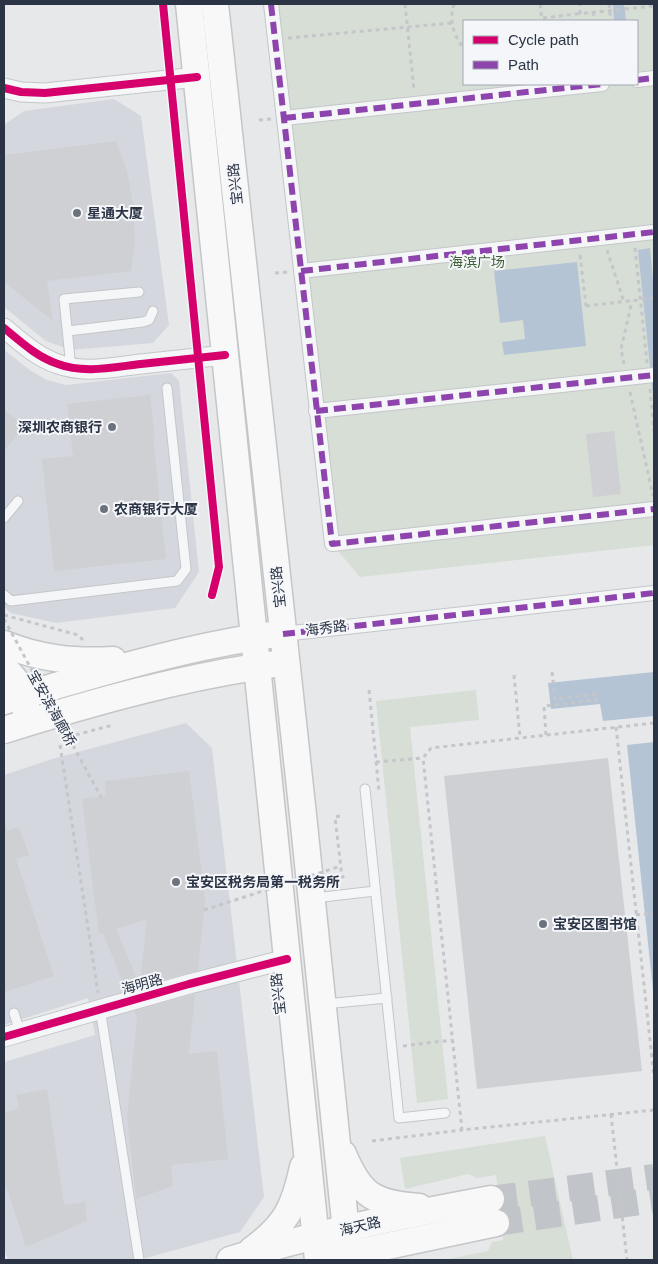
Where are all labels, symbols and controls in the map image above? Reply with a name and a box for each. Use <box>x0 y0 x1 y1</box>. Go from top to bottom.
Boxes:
legend <box>463 20 638 85</box>
text: Cycle path <box>508 31 579 48</box>
text: Path <box>508 56 539 73</box>
street label: 宝兴路 <box>225 162 245 206</box>
place label: 星通大厦 <box>87 205 143 221</box>
marker: 星通大厦 <box>71 207 83 219</box>
park label: 海滨广场 <box>449 254 505 270</box>
place label: 深圳农商银行 <box>18 419 102 435</box>
marker: 深圳农商银行 <box>106 421 118 433</box>
place label: 农商银行大厦 <box>114 501 198 517</box>
marker: 农商银行大厦 <box>98 503 110 515</box>
street label: 宝兴路 <box>268 565 288 609</box>
street label: 海秀路 <box>304 618 348 638</box>
street label: 宝安滨海廊桥 <box>25 667 79 749</box>
place label: 宝安区税务局第一税务所 <box>186 874 340 890</box>
marker: 宝安区税务局第一税务所 <box>170 876 182 888</box>
place label: 宝安区图书馆 <box>553 916 637 932</box>
marker: 宝安区图书馆 <box>537 918 549 930</box>
street label: 海明路 <box>120 971 164 997</box>
street label: 宝兴路 <box>268 972 288 1016</box>
street label: 海天路 <box>338 1213 382 1239</box>

